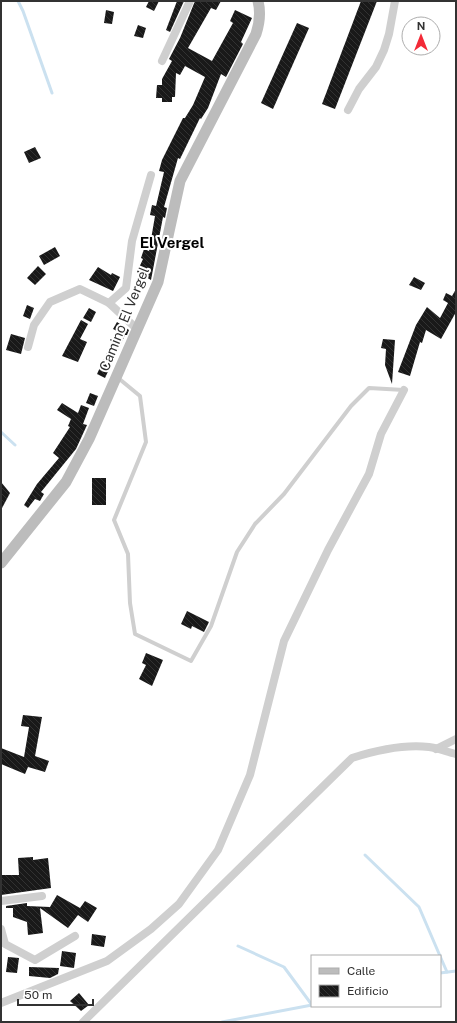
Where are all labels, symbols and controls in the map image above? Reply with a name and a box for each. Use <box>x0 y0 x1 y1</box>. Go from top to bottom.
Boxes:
north arrow <box>401 16 441 56</box>
text: N <box>417 20 425 32</box>
district label: El Vergel <box>140 234 204 251</box>
street label: Camino El Vergel <box>96 265 152 373</box>
legend <box>311 955 441 1007</box>
text: Calle <box>347 964 376 978</box>
scale bar <box>18 981 93 1007</box>
text: Edificio <box>347 984 389 998</box>
text: 50 m <box>24 988 52 1002</box>

